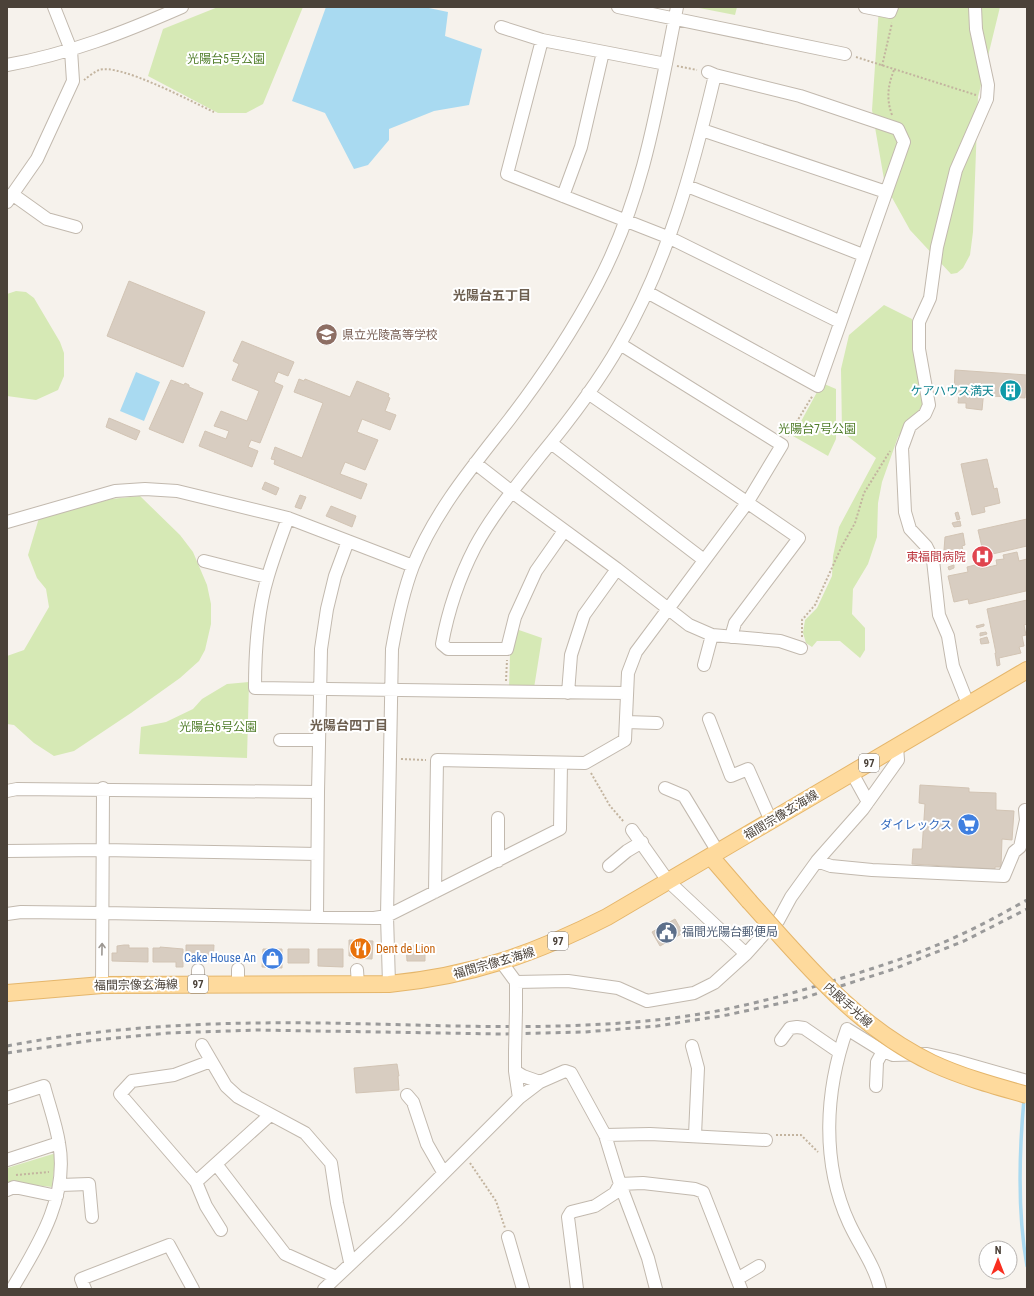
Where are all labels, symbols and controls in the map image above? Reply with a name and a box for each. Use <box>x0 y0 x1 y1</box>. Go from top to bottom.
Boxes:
park label: 光陽台5号公園 <box>187 52 265 66</box>
district label: 光陽台五丁目 <box>453 288 531 303</box>
school or university icon: 県立光陵高等学校 <box>313 322 339 348</box>
place label: 県立光陵高等学校 <box>342 328 438 342</box>
building icon: ケアハウス満天 <box>997 378 1023 404</box>
place label: ケアハウス満天 <box>910 384 994 398</box>
park label: 光陽台7号公園 <box>778 422 856 436</box>
hospital icon: 東福間病院 <box>969 544 995 570</box>
place label: 東福間病院 <box>906 550 966 564</box>
district label: 光陽台四丁目 <box>310 718 388 733</box>
park label: 光陽台6号公園 <box>179 720 257 734</box>
road number: 97 <box>859 754 879 772</box>
street label: 福間宗像玄海線 <box>741 787 821 843</box>
supermarket icon: ダイレックス <box>955 812 981 838</box>
place label: ダイレックス <box>880 818 952 832</box>
public building icon: 福間光陽台郵便局 <box>654 919 680 945</box>
place label: 福間光陽台郵便局 <box>682 925 778 939</box>
road number: 97 <box>548 932 568 950</box>
restaurant icon: Dent de Lion <box>348 936 374 962</box>
place label: Dent de Lion <box>376 942 435 956</box>
one-way arrow <box>98 943 106 956</box>
shop icon: Cake House An <box>259 945 285 971</box>
street label: 福間宗像玄海線 <box>452 945 536 981</box>
place label: Cake House An <box>184 951 256 965</box>
road number: 97 <box>188 975 208 993</box>
street label: 福間宗像玄海線 <box>94 977 178 993</box>
street label: 内殿手光線 <box>821 980 875 1030</box>
north arrow <box>978 1240 1018 1280</box>
text: N <box>995 1244 1002 1257</box>

